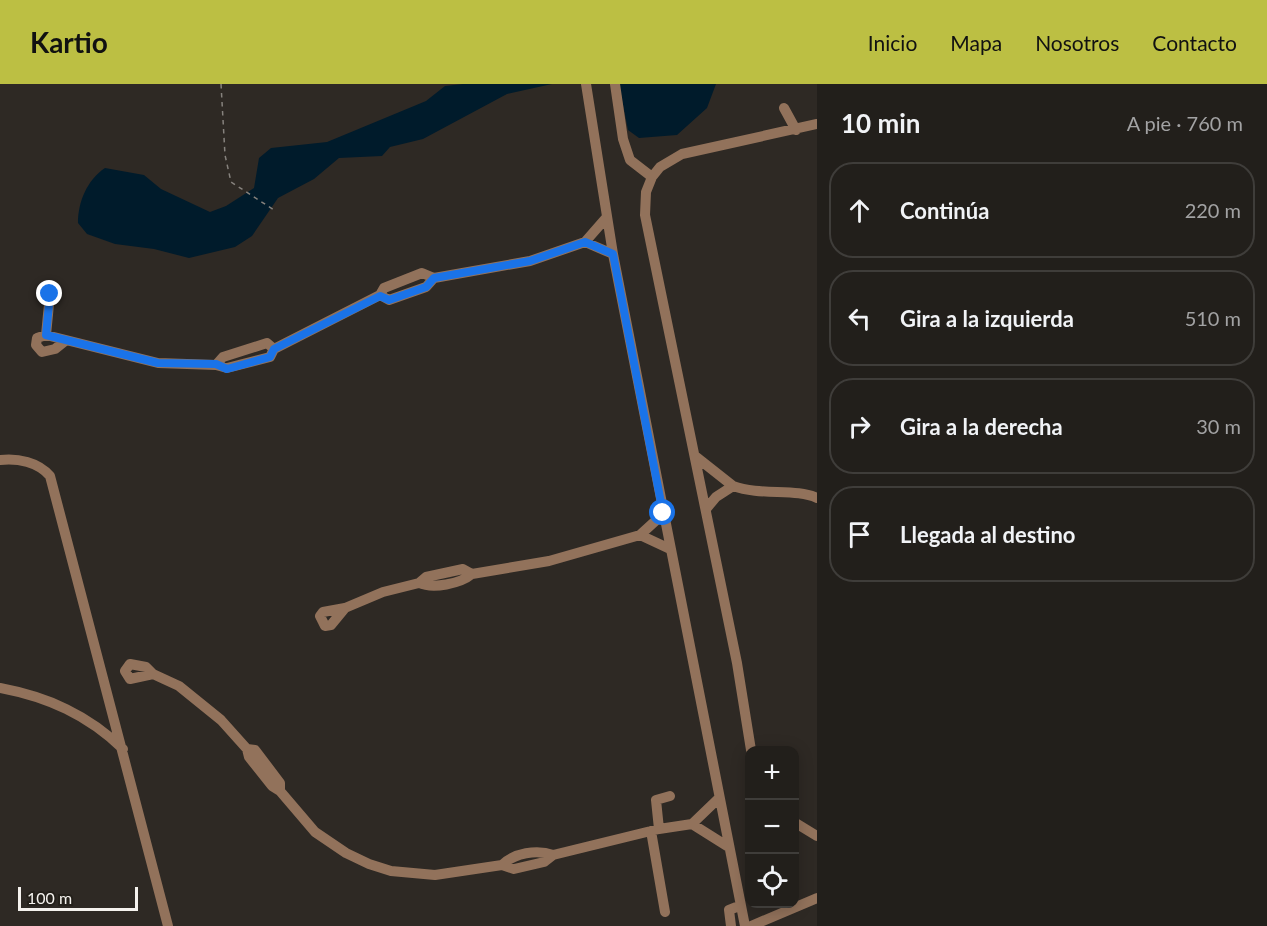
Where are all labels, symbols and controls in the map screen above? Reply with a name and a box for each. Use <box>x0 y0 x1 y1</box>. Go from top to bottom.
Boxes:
text: Kartio <box>30 25 108 59</box>
text: Inicio <box>868 30 917 55</box>
text: Mapa <box>950 30 1002 55</box>
text: Nosotros <box>1035 30 1119 55</box>
text: Contacto <box>1152 30 1237 55</box>
text: 10 min <box>841 107 921 139</box>
text: A pie · 760 m <box>1127 111 1243 135</box>
icon: ahead <box>843 194 876 227</box>
text: Continúa <box>900 197 989 224</box>
text: 220 m <box>1185 198 1241 222</box>
route end <box>36 280 62 306</box>
icon: left <box>843 302 876 335</box>
text: Gira a la izquierda <box>900 305 1074 332</box>
text: 510 m <box>1185 306 1241 330</box>
icon: right <box>843 410 876 443</box>
text: Gira a la derecha <box>900 413 1063 440</box>
text: 30 m <box>1196 414 1241 438</box>
route start <box>649 499 675 525</box>
icon: arrive <box>843 518 876 551</box>
text: Llegada al destino <box>900 521 1076 548</box>
map controls <box>745 746 799 908</box>
button: + <box>745 746 799 800</box>
button: − <box>745 800 799 854</box>
button: locate <box>745 854 799 908</box>
scale bar <box>18 884 138 912</box>
text: 100 m <box>27 888 72 907</box>

